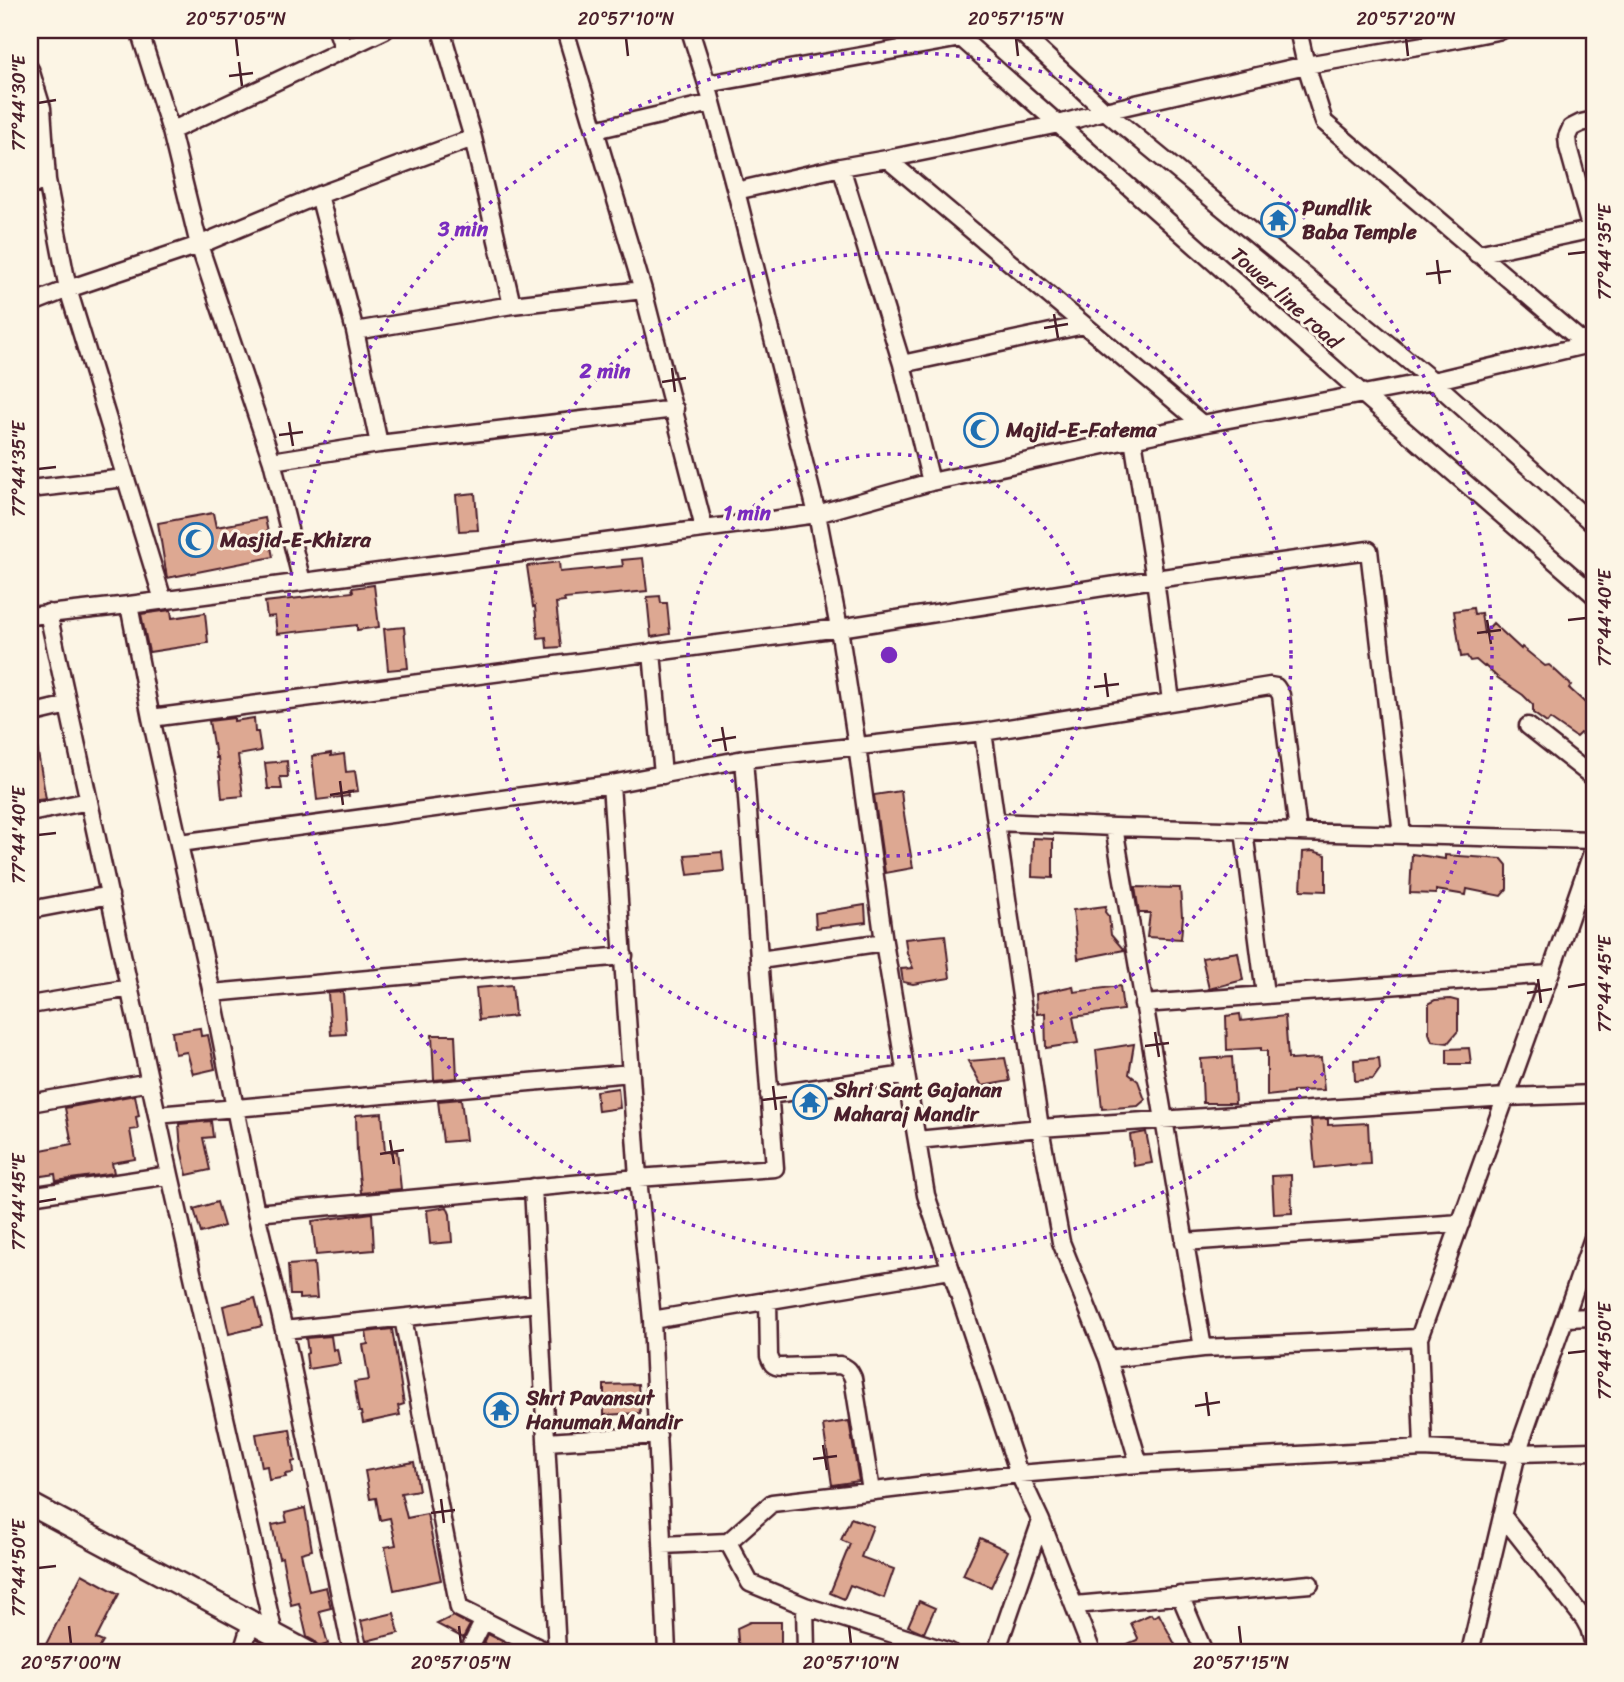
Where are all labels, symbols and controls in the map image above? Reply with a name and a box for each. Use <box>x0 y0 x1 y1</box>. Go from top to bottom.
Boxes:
text: 20°57'05"N <box>186 3 286 35</box>
text: 20°57'10"N <box>578 3 675 35</box>
text: 20°57'15"N <box>968 3 1065 35</box>
text: 20°57'20"N <box>1356 3 1456 35</box>
text: 77°44'30"E <box>3 54 35 151</box>
place label: Pundlik Baba Temple <box>1302 189 1417 251</box>
temple icon: Pundlik Baba Temple <box>1259 201 1297 239</box>
text: 77°44'35"E <box>1589 203 1621 300</box>
text: 3 min <box>437 210 489 248</box>
street label: Tower line road <box>1221 237 1352 360</box>
text: 2 min <box>579 352 631 390</box>
mosque icon: Majid-E-Fatema <box>962 411 1000 449</box>
place label: Majid-E-Fatema <box>1005 411 1158 449</box>
text: 77°44'35"E <box>3 420 35 517</box>
text: 1 min <box>723 494 772 532</box>
mosque icon: Masjid-E-Khizra <box>177 521 215 559</box>
place label: Masjid-E-Khizra <box>219 521 372 559</box>
text: 77°44'40"E <box>1589 568 1621 667</box>
centre of rings <box>877 643 901 667</box>
text: 77°44'40"E <box>3 785 35 884</box>
text: 77°44'45"E <box>1589 934 1621 1033</box>
place label: Shri Sant Gajanan Maharaj Mandir <box>833 1071 1003 1133</box>
temple icon: Shri Sant Gajanan Maharaj Mandir <box>791 1083 829 1121</box>
text: 77°44'45"E <box>3 1152 35 1251</box>
text: 77°44'50"E <box>1589 1301 1621 1400</box>
place label: Shri Pavansut Hanuman Mandir <box>525 1379 683 1441</box>
temple icon: Shri Pavansut Hanuman Mandir <box>482 1391 520 1429</box>
text: 77°44'50"E <box>3 1518 35 1617</box>
text: 20°57'00"N <box>21 1647 122 1679</box>
text: 20°57'05"N <box>411 1647 511 1679</box>
text: 20°57'10"N <box>803 1647 900 1679</box>
text: 20°57'15"N <box>1193 1647 1290 1679</box>

